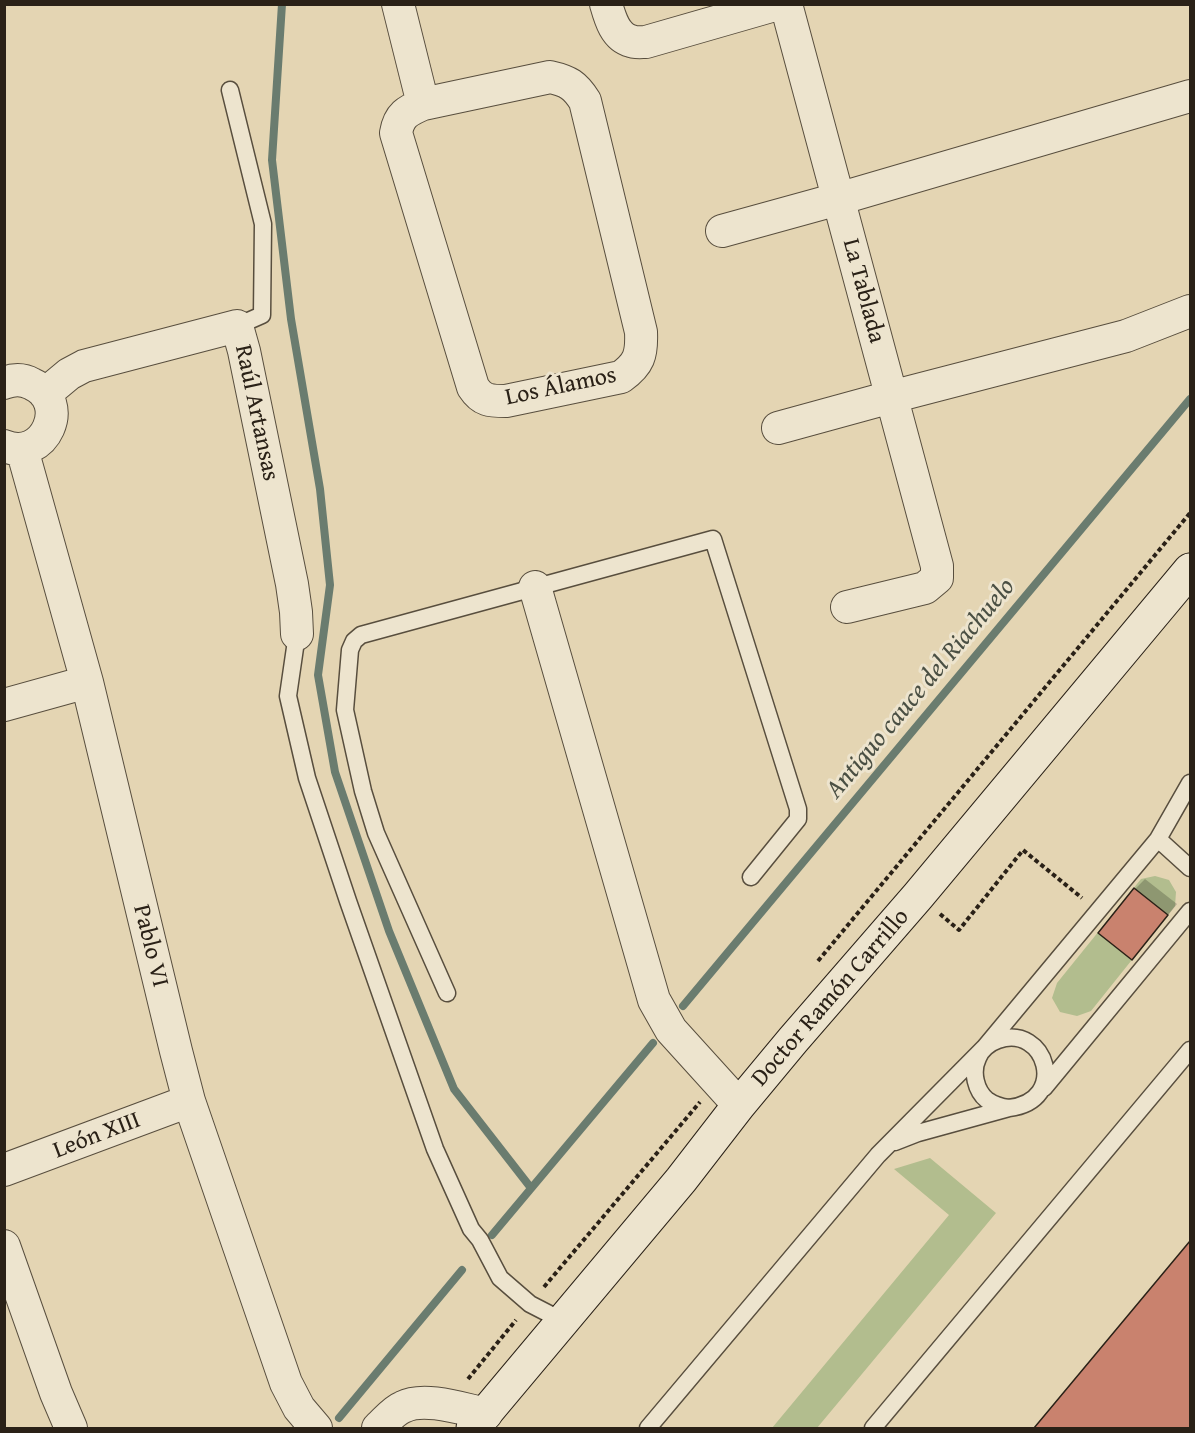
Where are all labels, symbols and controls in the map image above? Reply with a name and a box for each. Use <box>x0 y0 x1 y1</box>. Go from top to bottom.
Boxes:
street label: La Tablada <box>835 236 891 346</box>
street label: Raúl Artansas <box>228 342 284 484</box>
street label: Los Álamos <box>503 361 619 413</box>
water label: Antiguo cauce del Riachuelo <box>820 573 1022 805</box>
street label: Pablo VI <box>126 902 174 990</box>
street label: Doctor Ramón Carrillo <box>746 903 916 1093</box>
street label: León XIII <box>49 1106 145 1166</box>

